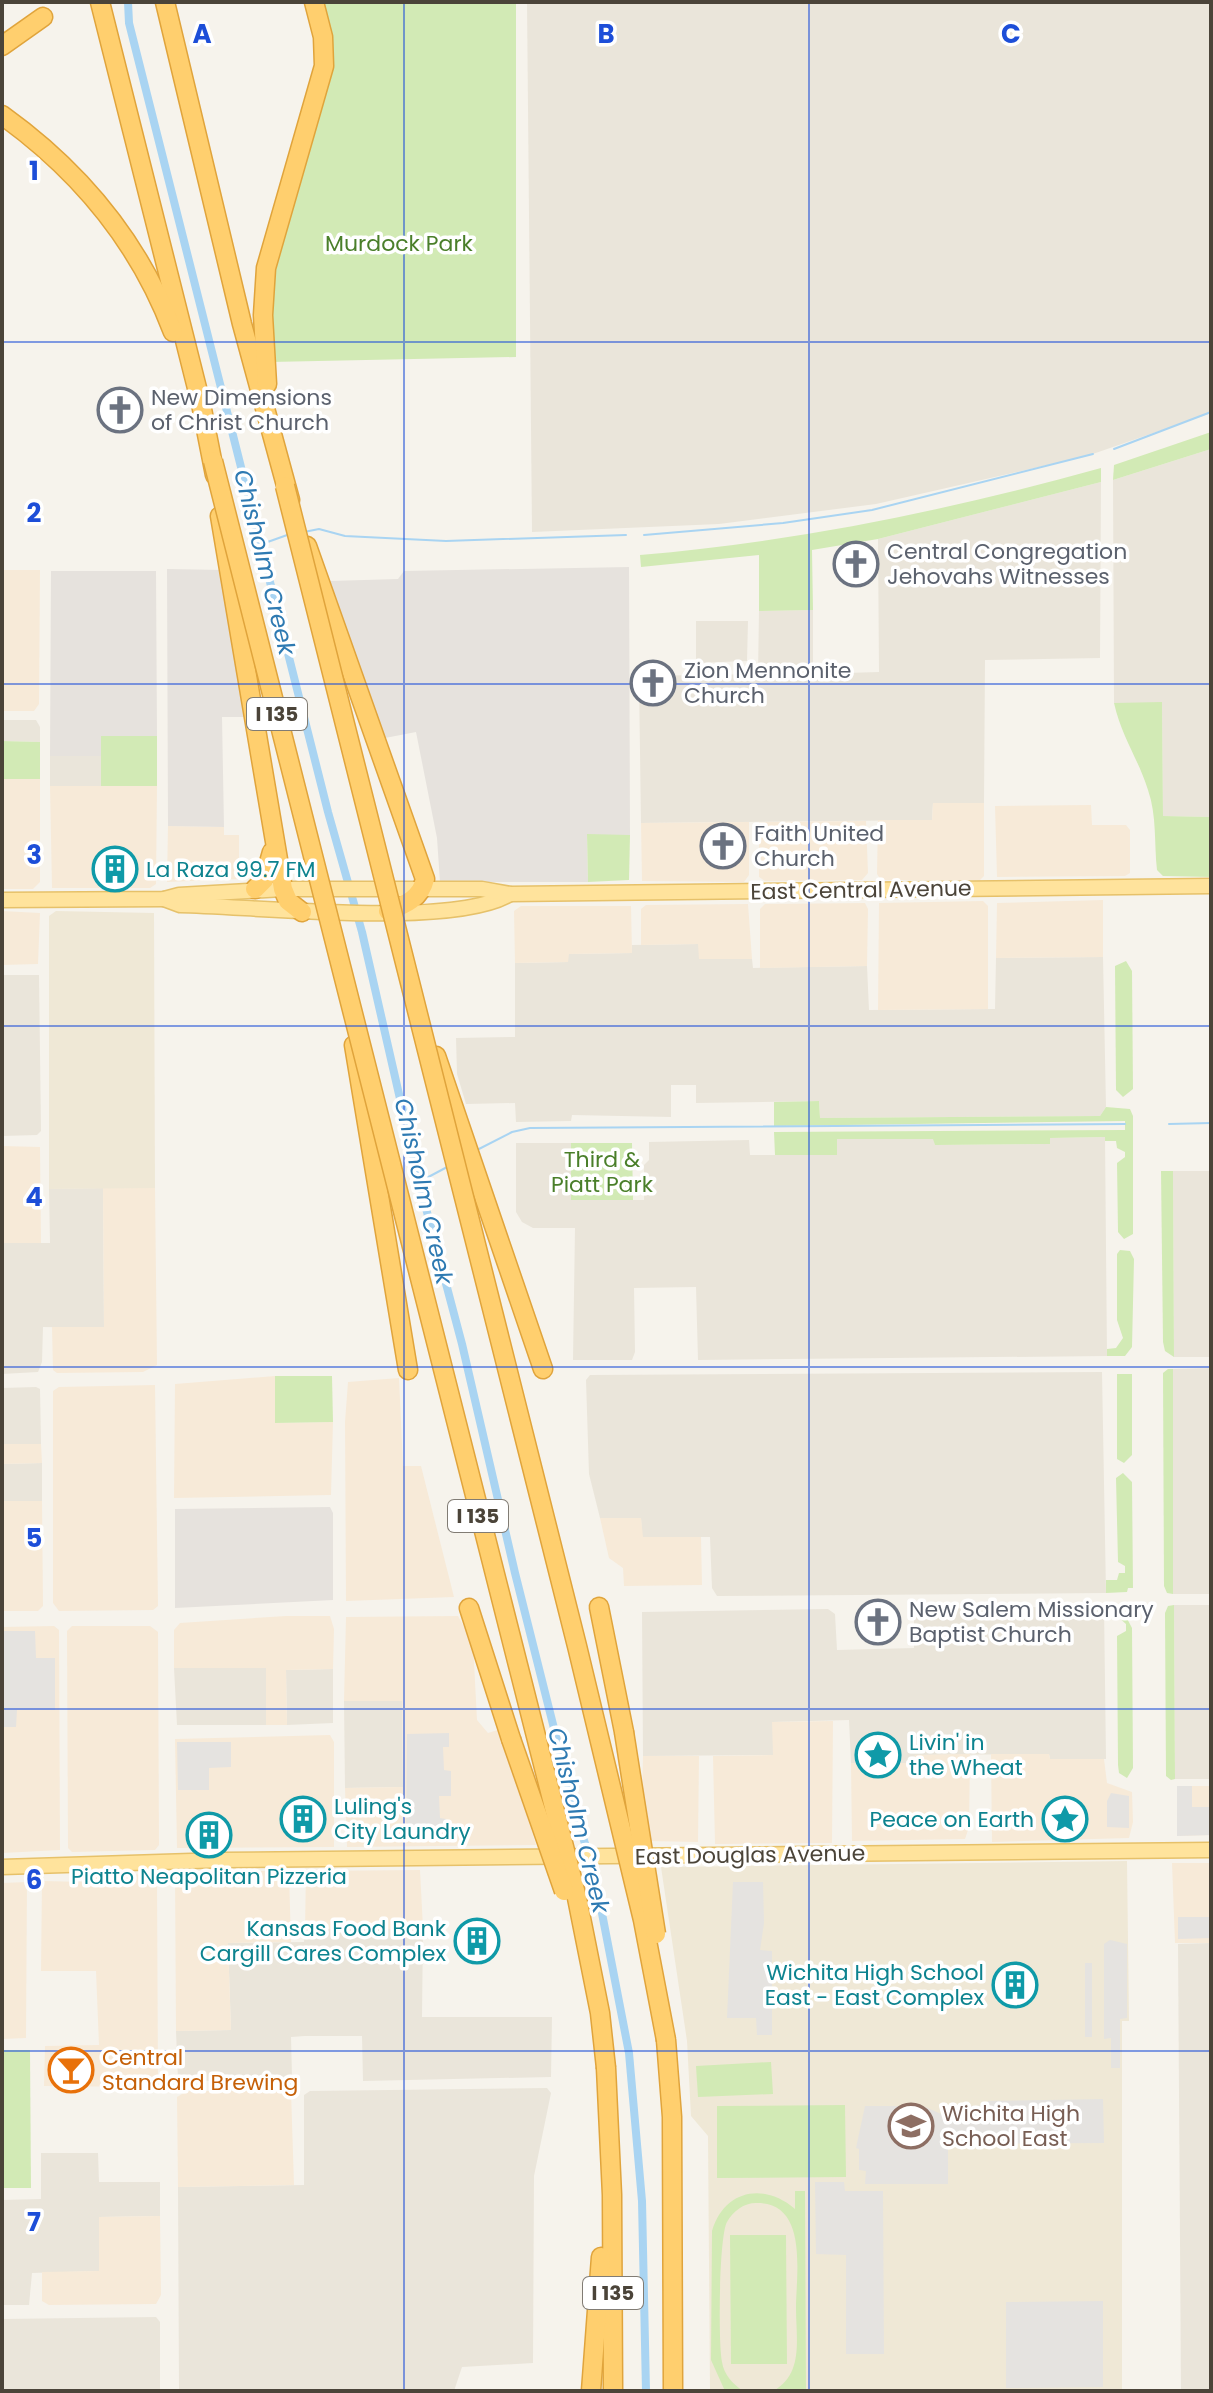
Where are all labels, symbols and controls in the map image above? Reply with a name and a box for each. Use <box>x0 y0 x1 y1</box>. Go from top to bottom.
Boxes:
text: A <box>192 16 212 52</box>
text: B <box>597 16 615 52</box>
text: C <box>1001 16 1021 52</box>
text: 1 <box>29 153 39 189</box>
park label: Murdock Park <box>325 228 474 259</box>
place label: New Dimensions of Christ Church <box>151 382 332 438</box>
church icon: New Dimensions of Christ Church <box>96 386 144 434</box>
water label: Chisholm Creek <box>226 466 304 660</box>
text: 2 <box>27 495 42 531</box>
place label: Central Congregation Jehovahs Witnesses <box>887 536 1127 592</box>
church icon: Central Congregation Jehovahs Witnesses <box>832 540 880 588</box>
place label: Zion Mennonite Church <box>684 655 851 711</box>
church icon: Zion Mennonite Church <box>629 659 677 707</box>
road number: I 135 <box>247 698 307 730</box>
place label: Faith United Church <box>754 818 884 874</box>
church icon: Faith United Church <box>699 822 747 870</box>
text: 3 <box>26 837 42 873</box>
building icon: La Raza 99.7 FM <box>91 845 139 893</box>
place label: La Raza 99.7 FM <box>146 854 316 885</box>
street label: East Central Avenue <box>750 873 972 907</box>
water label: Chisholm Creek <box>387 1095 462 1289</box>
park label: Third & Piatt Park <box>551 1144 654 1200</box>
text: 4 <box>25 1179 43 1215</box>
road number: I 135 <box>448 1500 508 1532</box>
text: 5 <box>26 1520 42 1556</box>
place label: New Salem Missionary Baptist Church <box>909 1594 1154 1650</box>
church icon: New Salem Missionary Baptist Church <box>854 1598 902 1646</box>
water label: Chisholm Creek <box>540 1724 618 1918</box>
place label: Livin' in the Wheat <box>909 1727 1023 1783</box>
place icon: Livin' in the Wheat <box>854 1731 902 1779</box>
place label: Luling's City Laundry <box>334 1791 471 1847</box>
building icon: Luling's City Laundry <box>279 1795 327 1843</box>
place icon: Peace on Earth <box>1041 1795 1089 1843</box>
place label: Peace on Earth <box>869 1804 1034 1835</box>
building icon: Piatto Neapolitan Pizzeria <box>185 1811 233 1859</box>
street label: East Douglas Avenue <box>635 1837 865 1873</box>
place label: Piatto Neapolitan Pizzeria <box>71 1861 347 1892</box>
text: 6 <box>26 1862 42 1898</box>
place label: Kansas Food Bank Cargill Cares Complex <box>200 1913 447 1969</box>
building icon: Kansas Food Bank Cargill Cares Complex <box>453 1917 501 1965</box>
place label: Wichita High School East - East Complex <box>765 1957 984 2013</box>
building icon: Wichita High School East - East Complex <box>991 1961 1039 2009</box>
place label: Central Standard Brewing <box>102 2042 298 2098</box>
bar icon: Central Standard Brewing <box>47 2046 95 2094</box>
place label: Wichita High School East <box>942 2098 1080 2154</box>
school or university icon: Wichita High School East <box>887 2102 935 2150</box>
text: 7 <box>27 2204 41 2240</box>
road number: I 135 <box>583 2277 643 2309</box>

